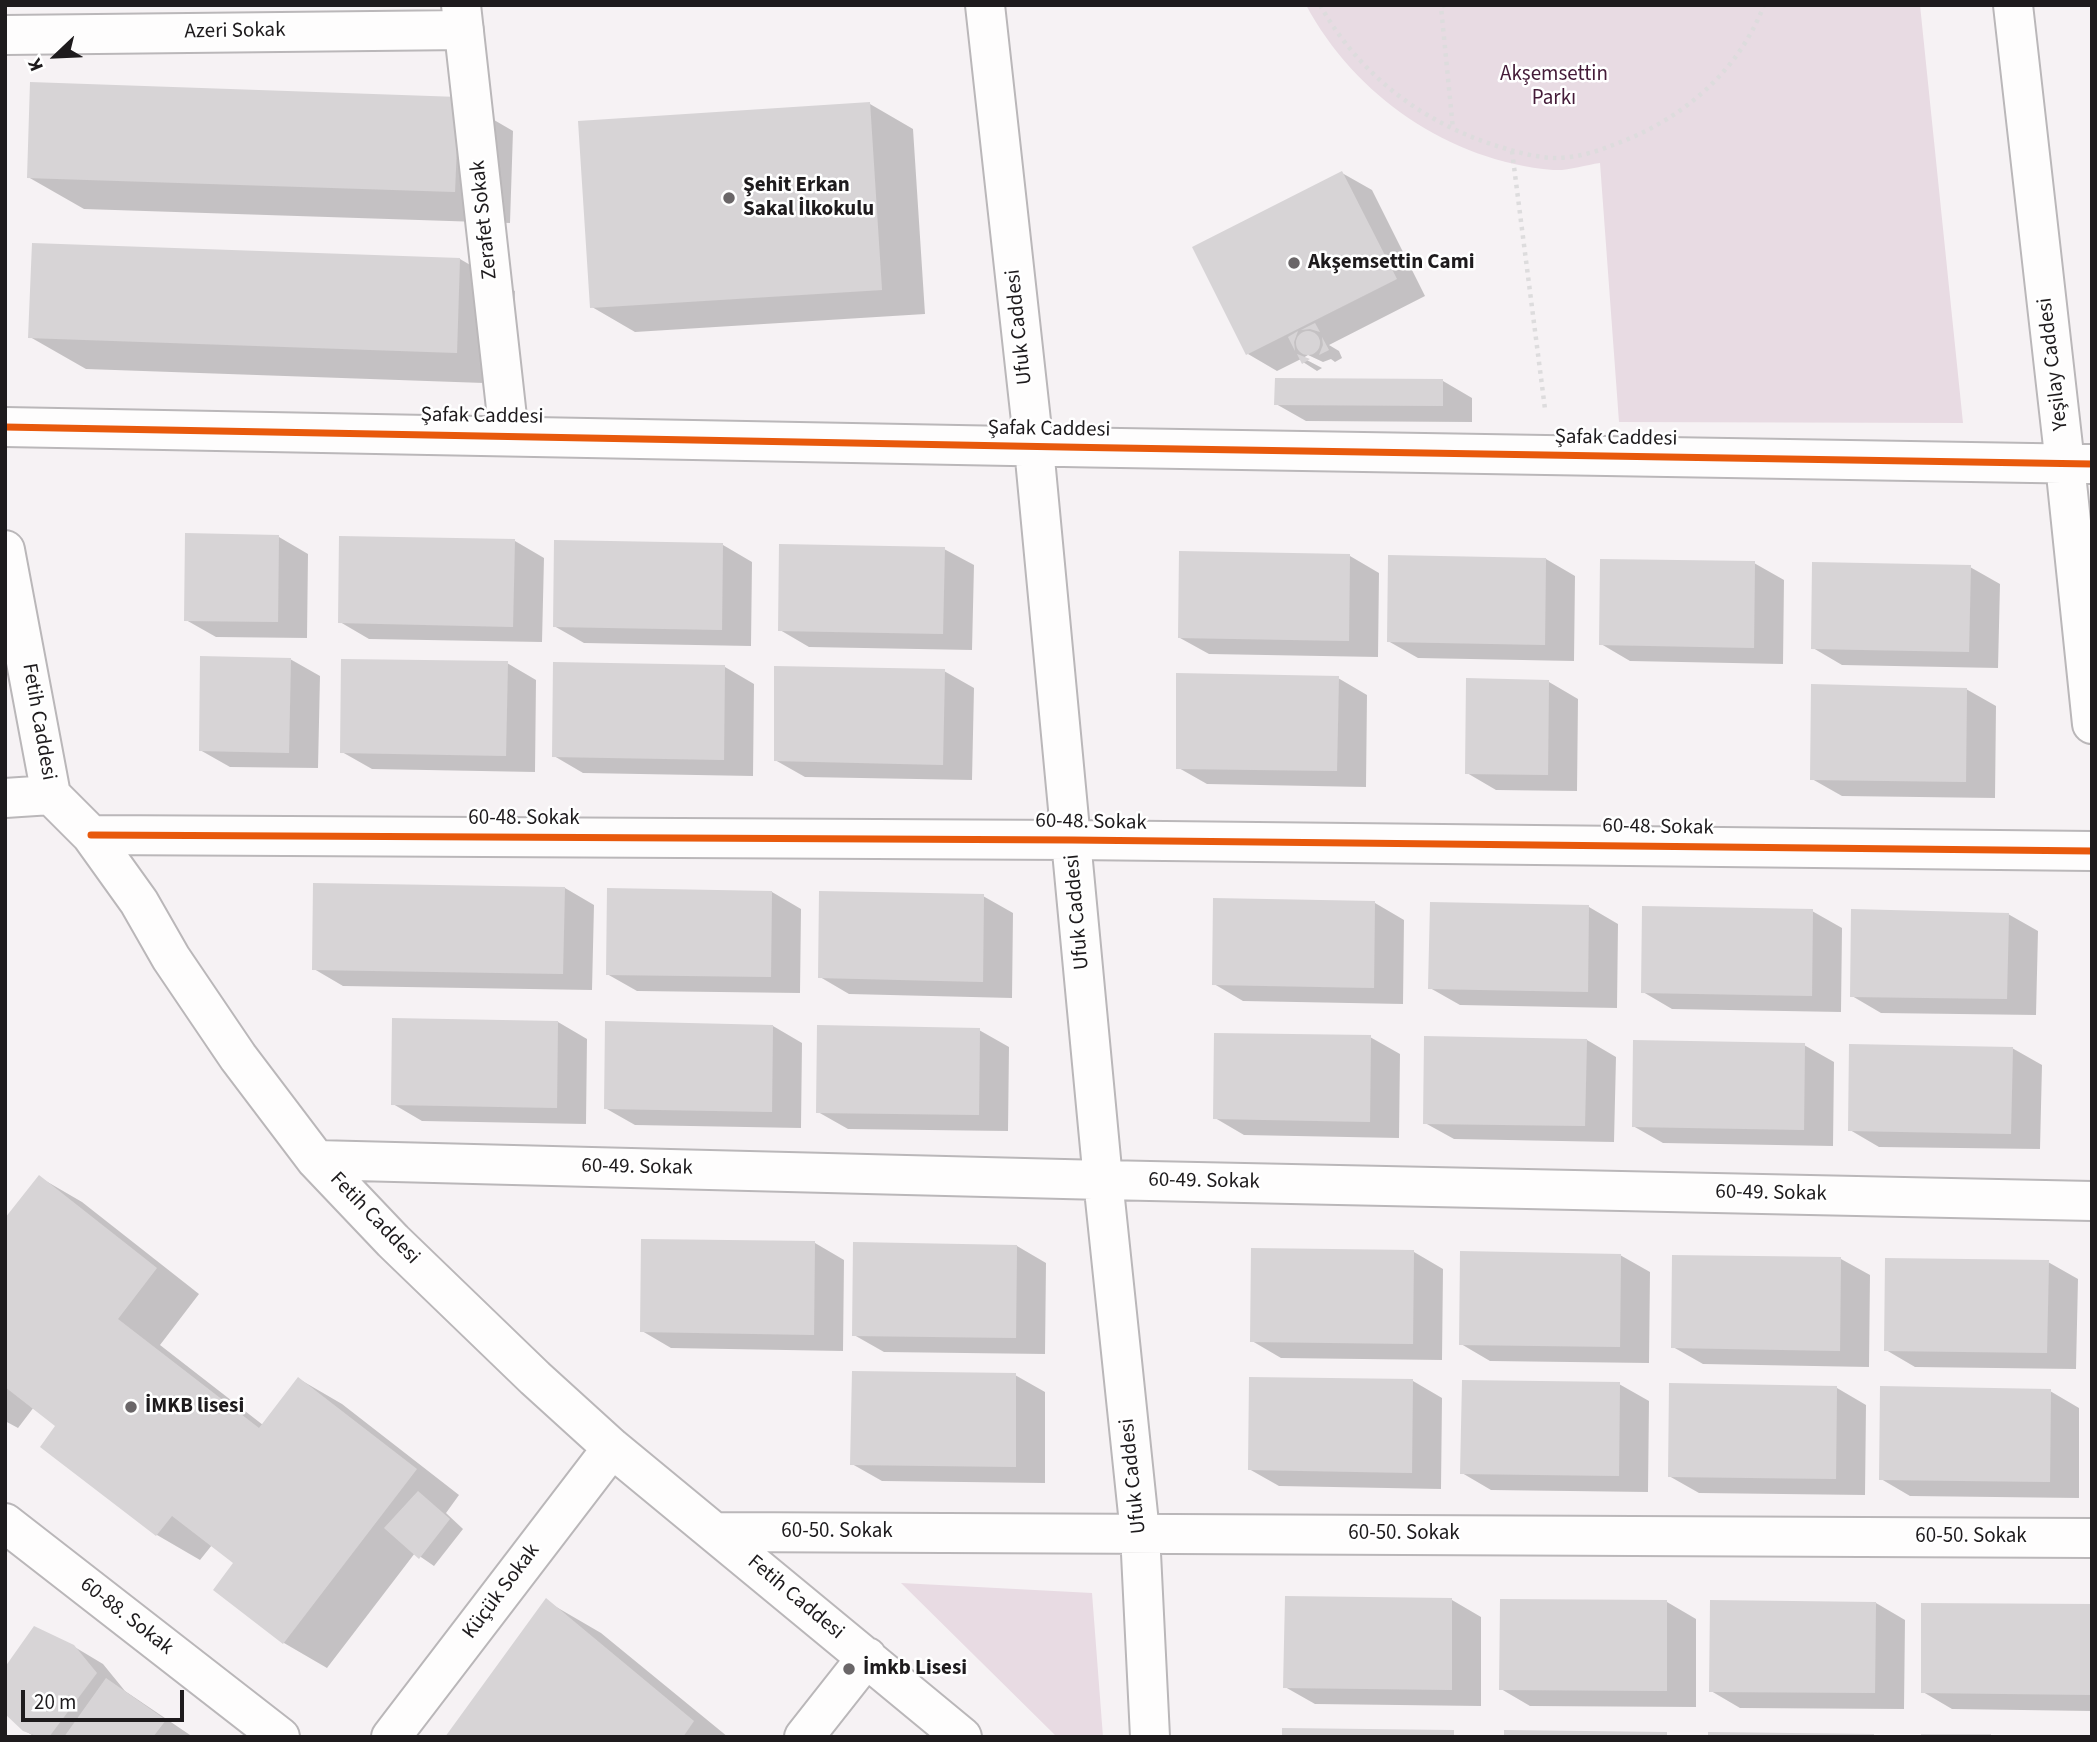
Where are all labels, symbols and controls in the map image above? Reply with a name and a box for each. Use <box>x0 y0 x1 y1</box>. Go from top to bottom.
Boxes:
street label: Azeri Sokak <box>184 19 286 45</box>
north arrow <box>21 21 91 91</box>
text: K <box>22 54 51 75</box>
park label: Akşemsettin Parkı <box>1500 62 1608 112</box>
street label: Zerafet Sokak <box>466 159 504 281</box>
place label: Şehit Erkan Sakal İlkokulu <box>743 173 874 223</box>
marker: Şehit Erkan Sakal İlkokulu <box>721 190 737 206</box>
place label: Akşemsettin Cami <box>1308 250 1474 276</box>
marker: Akşemsettin Cami <box>1286 255 1302 271</box>
street label: Ufuk Caddesi <box>1001 268 1039 386</box>
street label: Yeşilay Caddesi <box>2033 296 2075 432</box>
street label: Şafak Caddesi <box>420 403 544 431</box>
street label: Şafak Caddesi <box>987 416 1111 444</box>
street label: Şafak Caddesi <box>1554 425 1678 453</box>
street label: Fetih Caddesi <box>15 661 61 783</box>
street label: 60-48. Sokak <box>468 806 580 832</box>
street label: 60-48. Sokak <box>1035 809 1147 837</box>
street label: 60-48. Sokak <box>1602 814 1714 842</box>
street label: Ufuk Caddesi <box>1060 853 1096 971</box>
street label: 60-49. Sokak <box>581 1154 693 1182</box>
street label: Fetih Caddesi <box>324 1168 424 1270</box>
street label: 60-49. Sokak <box>1148 1168 1260 1196</box>
street label: 60-49. Sokak <box>1715 1180 1827 1208</box>
place label: İMKB lisesi <box>145 1394 244 1420</box>
marker: İMKB lisesi <box>123 1399 139 1415</box>
street label: Ufuk Caddesi <box>1115 1417 1153 1535</box>
street label: 60-50. Sokak <box>781 1519 893 1545</box>
street label: 60-50. Sokak <box>1348 1521 1460 1547</box>
street label: 60-50. Sokak <box>1915 1524 2027 1550</box>
street label: Küçük Sokak <box>458 1539 546 1645</box>
street label: Fetih Caddesi <box>742 1550 848 1646</box>
street label: 60-88. Sokak <box>74 1573 178 1661</box>
place label: İmkb Lisesi <box>863 1656 967 1682</box>
marker: İmkb Lisesi <box>841 1661 857 1677</box>
scale bar <box>24 1676 187 1720</box>
text: 20 m <box>34 1687 76 1717</box>

